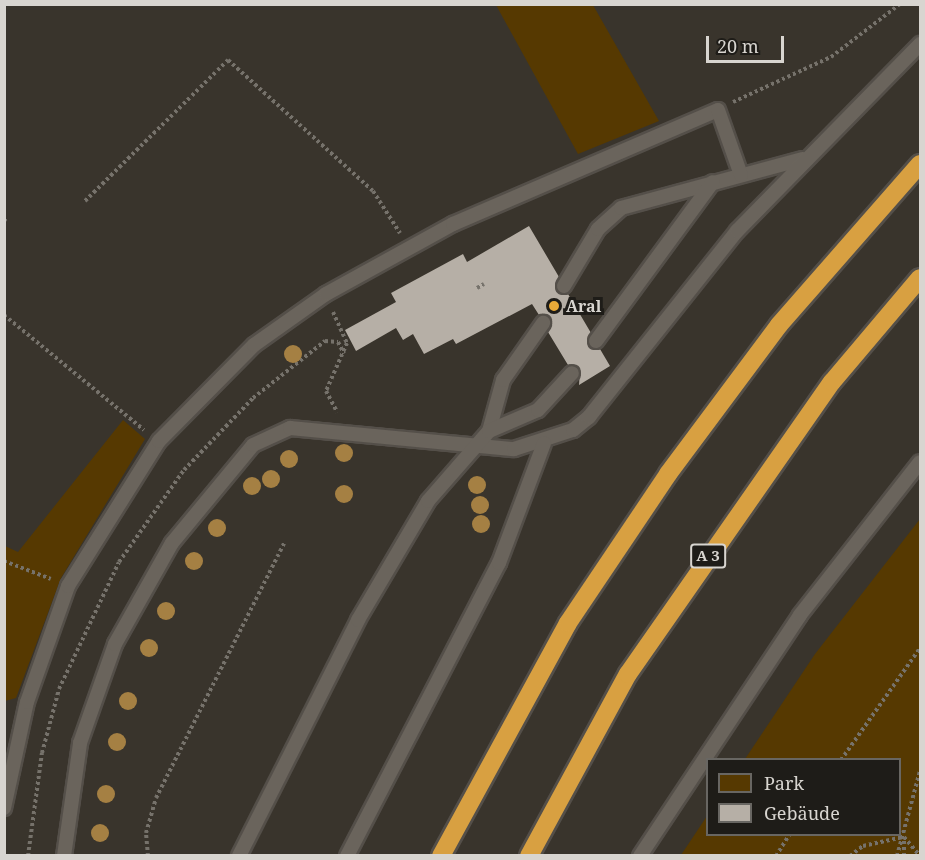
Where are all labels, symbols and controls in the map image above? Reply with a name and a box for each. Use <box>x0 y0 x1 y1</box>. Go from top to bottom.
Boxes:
scale bar <box>709 24 787 62</box>
text: 20 m <box>717 34 759 58</box>
place label: Aral <box>566 296 601 316</box>
marker: Aral <box>547 299 561 313</box>
road number: A 3 <box>690 544 726 568</box>
legend <box>706 758 901 836</box>
text: Park <box>764 771 804 795</box>
text: Gebäude <box>764 801 840 825</box>

